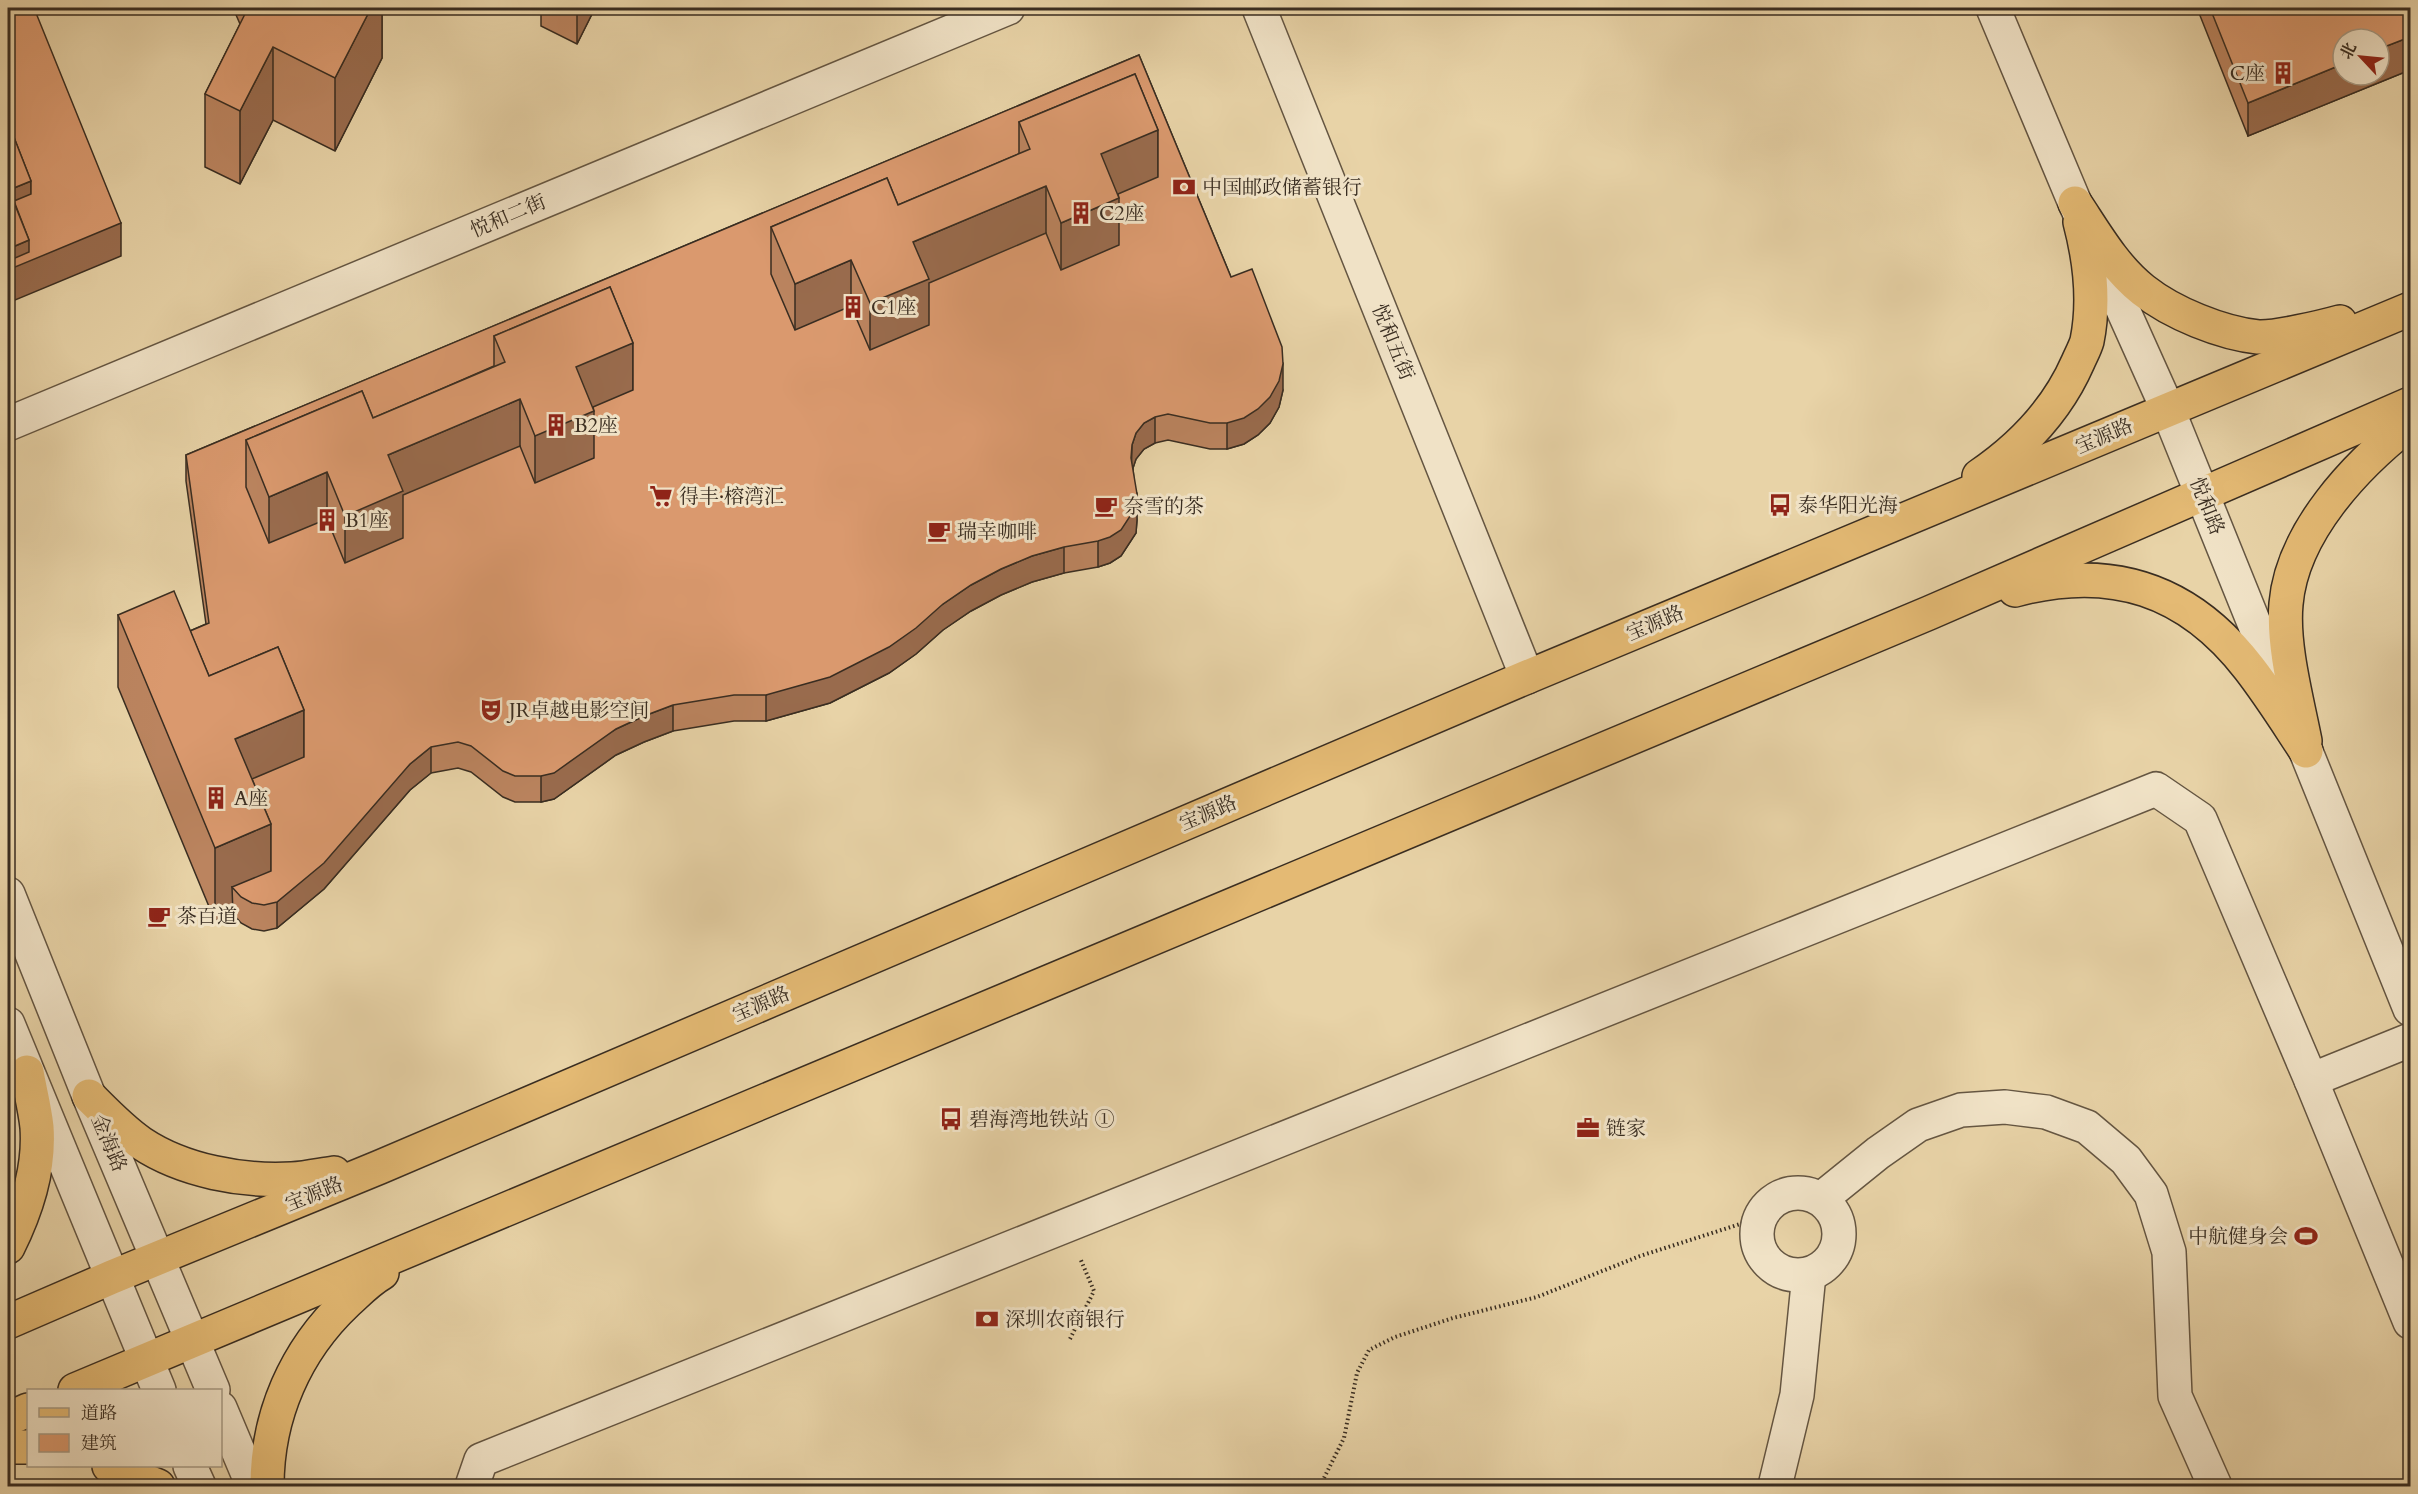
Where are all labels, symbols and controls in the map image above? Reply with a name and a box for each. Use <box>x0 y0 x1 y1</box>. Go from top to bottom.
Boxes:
north arrow <box>2331 27 2391 87</box>
text: 北 <box>2335 39 2362 63</box>
place label: C座 <box>2230 60 2265 87</box>
building icon: C座 <box>2270 60 2296 86</box>
bank icon: 中国邮政储蓄银行 <box>1171 174 1197 200</box>
place label: 中国邮政储蓄银行 <box>1202 174 1362 201</box>
street label: 悦和二街 <box>466 188 550 244</box>
building icon: C2座 <box>1068 200 1094 226</box>
place label: C2座 <box>1099 200 1145 227</box>
building icon: C1座 <box>840 294 866 320</box>
place label: C1座 <box>871 294 917 321</box>
street label: 悦和五街 <box>1365 300 1421 384</box>
building icon: B2座 <box>543 412 569 438</box>
place label: B2座 <box>574 412 618 439</box>
street label: 宝源路 <box>2071 412 2137 460</box>
street label: 悦和路 <box>2183 473 2231 539</box>
supermarket icon: 得丰·榕湾汇 <box>648 483 674 509</box>
place label: 得丰·榕湾汇 <box>679 483 784 510</box>
bus stop icon: 泰华阳光海 <box>1767 492 1793 518</box>
place label: 泰华阳光海 <box>1798 492 1898 519</box>
cafe icon: 奈雪的茶 <box>1093 493 1119 519</box>
place label: 奈雪的茶 <box>1124 493 1204 520</box>
building icon: B1座 <box>314 507 340 533</box>
place label: B1座 <box>345 507 389 534</box>
cafe icon: 瑞幸咖啡 <box>926 518 952 544</box>
place label: 瑞幸咖啡 <box>957 518 1037 545</box>
street label: 宝源路 <box>1622 599 1688 647</box>
theatre icon: JR卓越电影空间 <box>478 697 504 723</box>
place label: JR卓越电影空间 <box>506 697 650 724</box>
building icon: A座 <box>203 785 229 811</box>
place label: A座 <box>234 785 268 812</box>
street label: 宝源路 <box>1175 789 1241 837</box>
cafe icon: 茶百道 <box>146 903 172 929</box>
place label: 茶百道 <box>177 903 237 930</box>
street label: 宝源路 <box>728 980 794 1028</box>
bus stop icon: 碧海湾地铁站 ① <box>938 1106 964 1132</box>
place label: 碧海湾地铁站 ① <box>969 1106 1114 1133</box>
street label: 金海路 <box>85 1110 133 1176</box>
office icon: 链家 <box>1575 1115 1601 1141</box>
place label: 链家 <box>1606 1115 1646 1142</box>
street label: 宝源路 <box>281 1170 347 1218</box>
place label: 中航健身会 <box>2188 1223 2288 1250</box>
sports icon: 中航健身会 <box>2293 1223 2319 1249</box>
bank icon: 深圳农商银行 <box>974 1306 1000 1332</box>
place label: 深圳农商银行 <box>1005 1306 1125 1333</box>
legend <box>27 1389 222 1467</box>
text: 道路 <box>81 1401 117 1426</box>
text: 建筑 <box>81 1431 117 1456</box>

